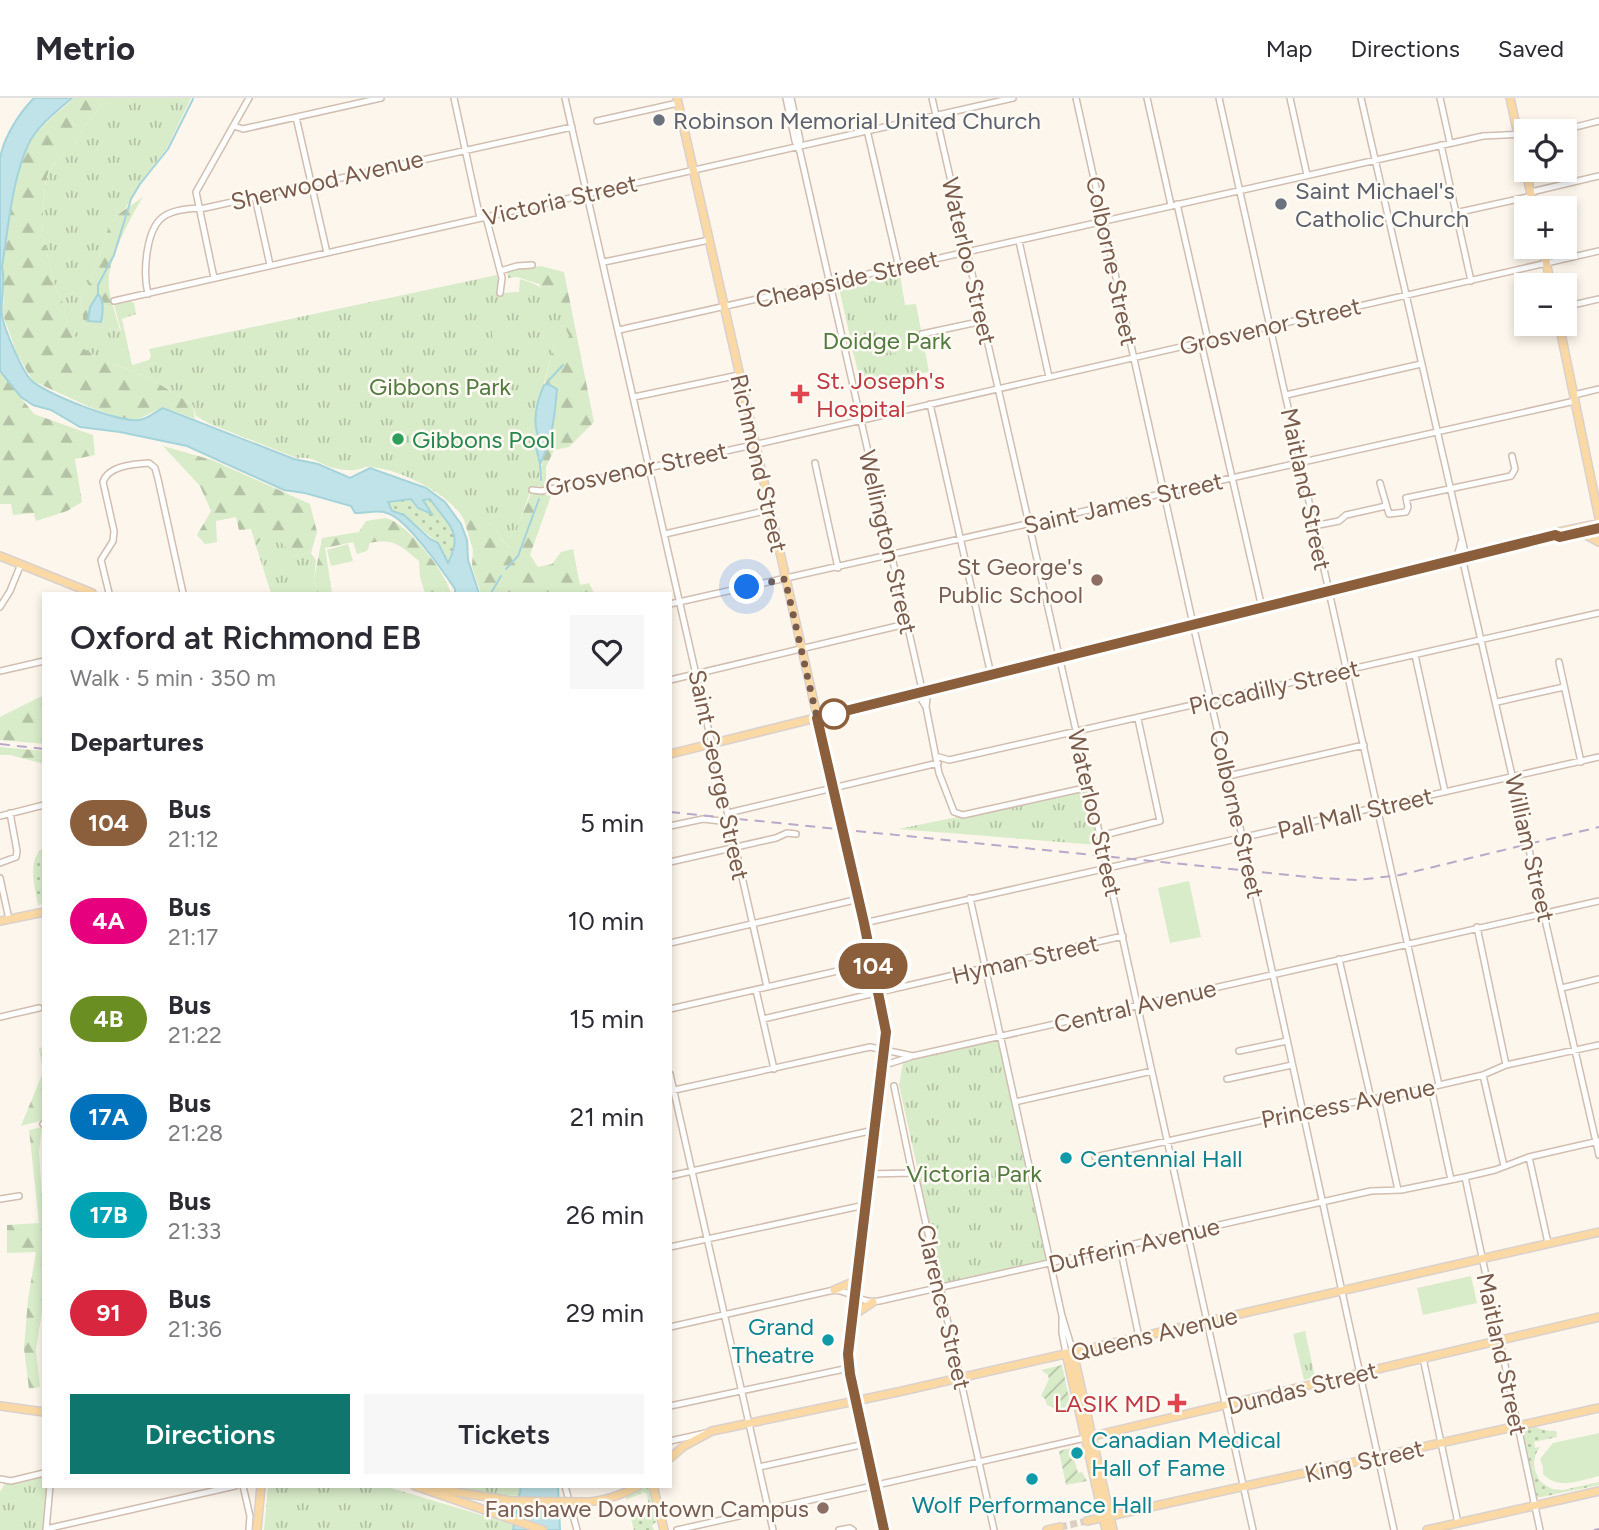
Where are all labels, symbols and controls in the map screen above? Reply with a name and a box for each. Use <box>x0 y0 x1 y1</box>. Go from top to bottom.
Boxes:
text: Metrio <box>35 29 135 68</box>
text: Map <box>1266 34 1312 63</box>
text: Directions <box>1350 34 1460 63</box>
text: Saved <box>1498 34 1564 63</box>
place label: Robinson Memorial United Church <box>673 106 1041 135</box>
marker: Robinson Memorial United Church <box>651 112 667 128</box>
map controls <box>1514 119 1577 336</box>
button: locate <box>1514 119 1577 182</box>
street label: Sherwood Avenue <box>228 144 426 216</box>
street label: Victoria Street <box>480 168 640 232</box>
street label: Colborne Street <box>1080 174 1144 348</box>
street label: Waterloo Street <box>936 175 1002 347</box>
place label: Saint Michael's Catholic Church <box>1295 176 1469 233</box>
marker: Saint Michael's Catholic Church <box>1273 196 1289 212</box>
button: + <box>1514 196 1577 259</box>
street label: Cheapside Street <box>752 244 942 314</box>
button: − <box>1514 273 1577 336</box>
street label: Grosvenor Street <box>1176 291 1364 361</box>
park label: Doidge Park <box>823 326 952 355</box>
place label: St. Joseph's Hospital <box>816 366 945 423</box>
street label: Richmond Street <box>724 371 794 555</box>
park label: Gibbons Park <box>369 372 511 401</box>
marker: St. Joseph's Hospital <box>790 384 810 404</box>
street label: Maitland Street <box>1275 405 1337 573</box>
place label: Gibbons Pool <box>412 425 555 454</box>
marker: Gibbons Pool <box>390 431 406 447</box>
street label: Grosvenor Street <box>542 436 730 502</box>
street label: Wellington Street <box>853 447 923 637</box>
street label: Saint James Street <box>1021 466 1225 540</box>
place label: St George's Public School <box>938 552 1083 609</box>
your location <box>729 569 764 604</box>
marker: St George's Public School <box>1089 572 1105 588</box>
button: heart <box>570 615 644 689</box>
text: Oxford at Richmond EB <box>70 618 421 657</box>
street label: Piccadilly Street <box>1186 653 1362 721</box>
text: Walk · 5 min · 350 m <box>70 664 276 692</box>
street label: Saint George Street <box>683 667 755 883</box>
unlabelled marker <box>819 699 849 729</box>
text: Departures <box>70 726 204 758</box>
street label: Waterloo Street <box>1062 727 1128 899</box>
street label: Colborne Street <box>1203 727 1271 901</box>
street label: William Street <box>1499 771 1561 925</box>
street label: Pall Mall Street <box>1274 781 1436 845</box>
text: Bus <box>168 793 211 825</box>
text: 5 min <box>580 807 644 839</box>
text: 104 <box>88 808 129 837</box>
text: 21:12 <box>168 825 219 853</box>
text: Bus <box>168 891 211 923</box>
text: 10 min <box>568 905 644 937</box>
text: 4A <box>92 906 125 935</box>
text: 21:17 <box>168 923 218 951</box>
street label: Hyman Street <box>949 928 1101 990</box>
line badge: 104 <box>833 943 913 989</box>
text: 104 <box>853 951 893 980</box>
street label: Central Avenue <box>1051 973 1219 1039</box>
text: Bus <box>168 989 211 1021</box>
text: 15 min <box>569 1003 644 1035</box>
text: 4B <box>94 1004 123 1033</box>
text: 21:22 <box>168 1021 222 1049</box>
street label: Princess Avenue <box>1259 1072 1437 1134</box>
text: Bus <box>168 1087 211 1119</box>
text: 21 min <box>570 1101 644 1133</box>
text: 17A <box>88 1102 129 1131</box>
text: 21:28 <box>168 1119 223 1147</box>
place label: Centennial Hall <box>1080 1144 1243 1173</box>
marker: Centennial Hall <box>1058 1150 1074 1166</box>
park label: Victoria Park <box>906 1159 1042 1188</box>
text: Bus <box>168 1185 211 1217</box>
text: 26 min <box>566 1199 644 1231</box>
text: 17B <box>89 1200 128 1229</box>
street label: Dufferin Avenue <box>1046 1211 1222 1279</box>
text: 21:33 <box>168 1217 221 1245</box>
street label: Clarence Street <box>911 1222 977 1392</box>
street label: Maitland Street <box>1471 1270 1533 1438</box>
text: Bus <box>168 1283 211 1315</box>
text: 29 min <box>566 1297 644 1329</box>
text: 91 <box>96 1298 121 1327</box>
street label: Queens Avenue <box>1068 1301 1240 1367</box>
place label: Grand Theatre <box>732 1312 814 1369</box>
text: 21:36 <box>168 1315 222 1343</box>
marker: Grand Theatre <box>820 1332 836 1348</box>
street label: Dundas Street <box>1224 1355 1380 1421</box>
place label: LASIK MD <box>1054 1389 1161 1418</box>
marker: LASIK MD <box>1167 1393 1187 1413</box>
button: Directions <box>70 1394 350 1474</box>
button: Tickets <box>364 1394 644 1474</box>
place label: Canadian Medical Hall of Fame <box>1091 1425 1281 1482</box>
street label: King Street <box>1302 1433 1426 1489</box>
marker: Canadian Medical Hall of Fame <box>1069 1445 1085 1461</box>
marker: Wolf Performance Hall <box>1024 1471 1040 1487</box>
place label: Wolf Performance Hall <box>912 1490 1152 1519</box>
place label: Fanshawe Downtown Campus <box>484 1494 809 1523</box>
marker: Fanshawe Downtown Campus <box>815 1500 831 1516</box>

